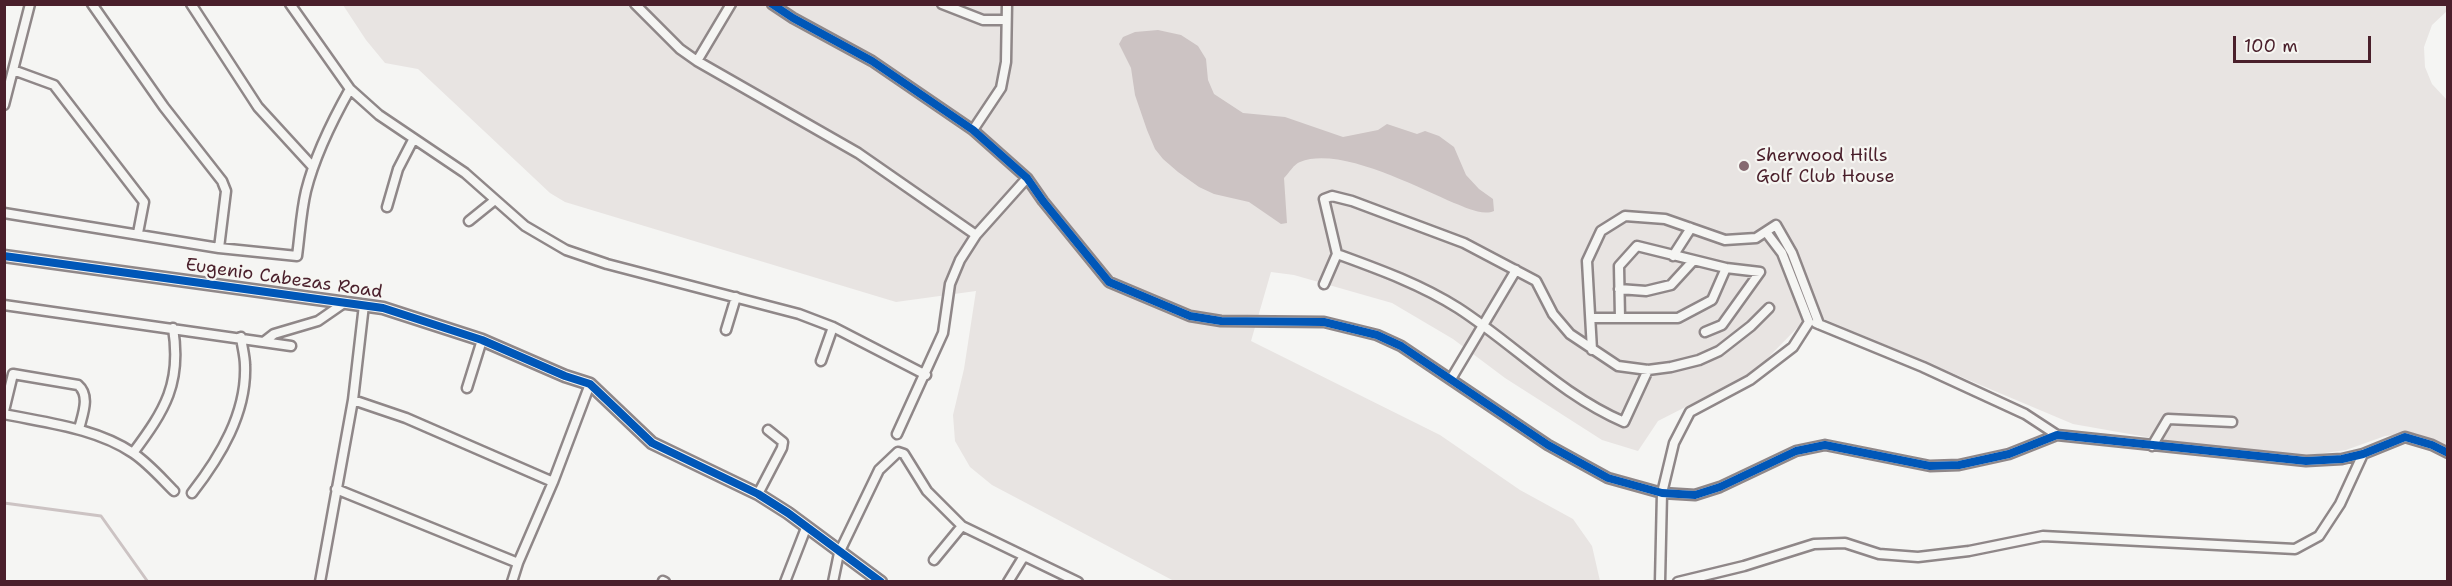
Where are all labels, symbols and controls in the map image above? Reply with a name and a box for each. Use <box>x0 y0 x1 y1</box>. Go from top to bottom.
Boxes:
scale bar <box>2236 24 2374 62</box>
text: 100 m <box>2244 34 2298 58</box>
place label: Sherwood Hills Golf Club House <box>1756 145 1895 188</box>
marker: Sherwood Hills Golf Club House <box>1737 159 1751 173</box>
street label: Eugenio Cabezas Road <box>184 254 384 304</box>

